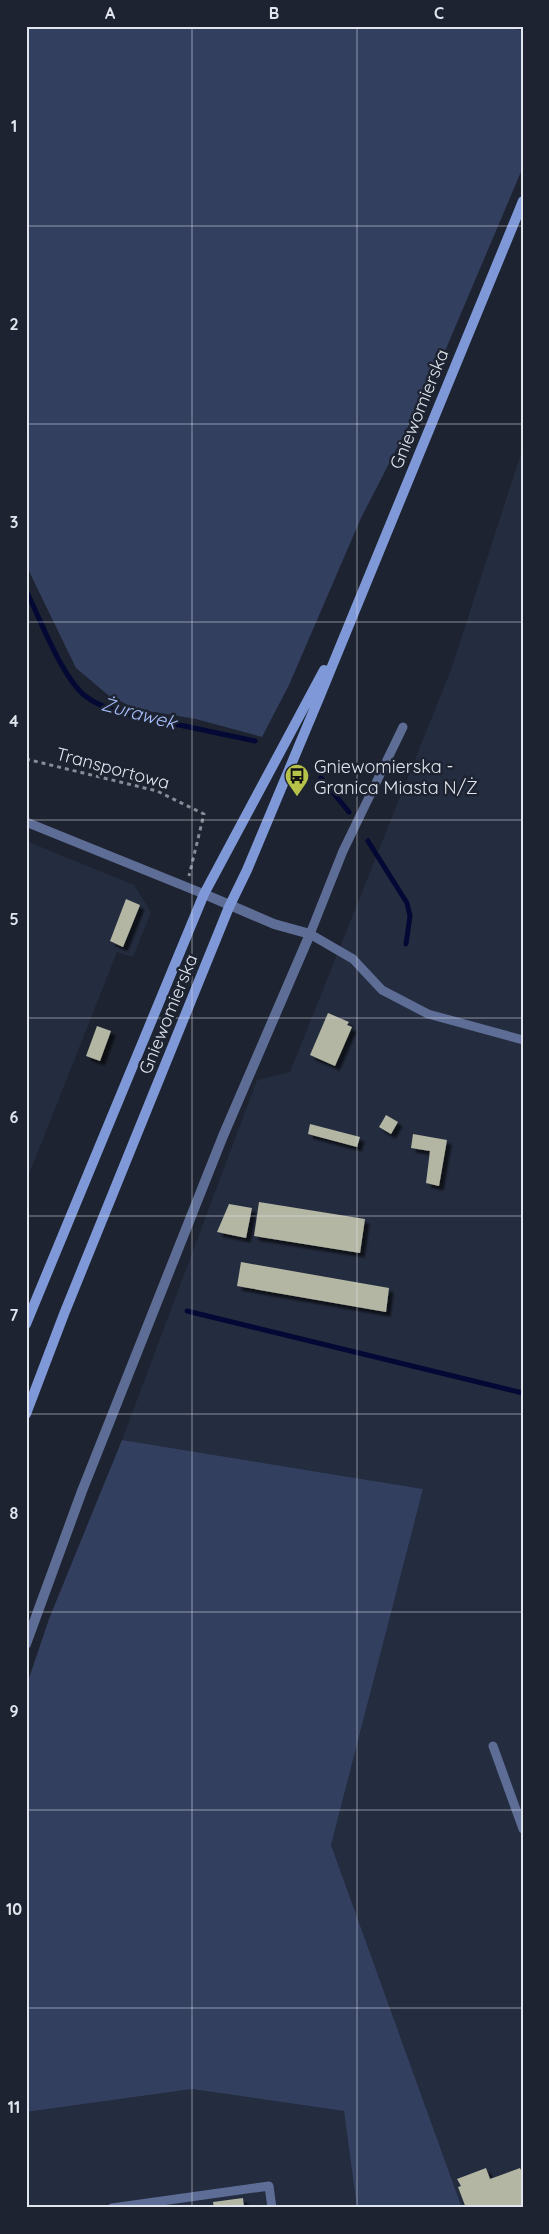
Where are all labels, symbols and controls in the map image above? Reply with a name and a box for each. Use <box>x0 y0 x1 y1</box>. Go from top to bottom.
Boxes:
text: A <box>105 3 116 23</box>
text: B <box>269 3 279 23</box>
text: C <box>434 3 444 23</box>
text: 1 <box>11 116 17 136</box>
text: 2 <box>9 314 19 334</box>
street label: Gniewomierska <box>384 346 454 472</box>
text: 3 <box>10 512 18 532</box>
water label: Żurawek <box>99 691 181 735</box>
text: 4 <box>9 711 19 731</box>
street label: Transportowa <box>54 742 172 794</box>
place label: Gniewomierska - Granica Miasta N/Ż <box>314 755 478 799</box>
bus stop icon: Gniewomierska - Granica Miasta N/Ż <box>284 763 310 797</box>
text: 5 <box>9 909 19 929</box>
street label: Gniewomierska <box>133 951 203 1077</box>
text: 6 <box>10 1107 19 1127</box>
text: 7 <box>10 1305 19 1325</box>
text: 8 <box>10 1503 19 1523</box>
text: 9 <box>9 1701 19 1721</box>
text: 10 <box>6 1899 22 1919</box>
text: 11 <box>8 2097 20 2117</box>

